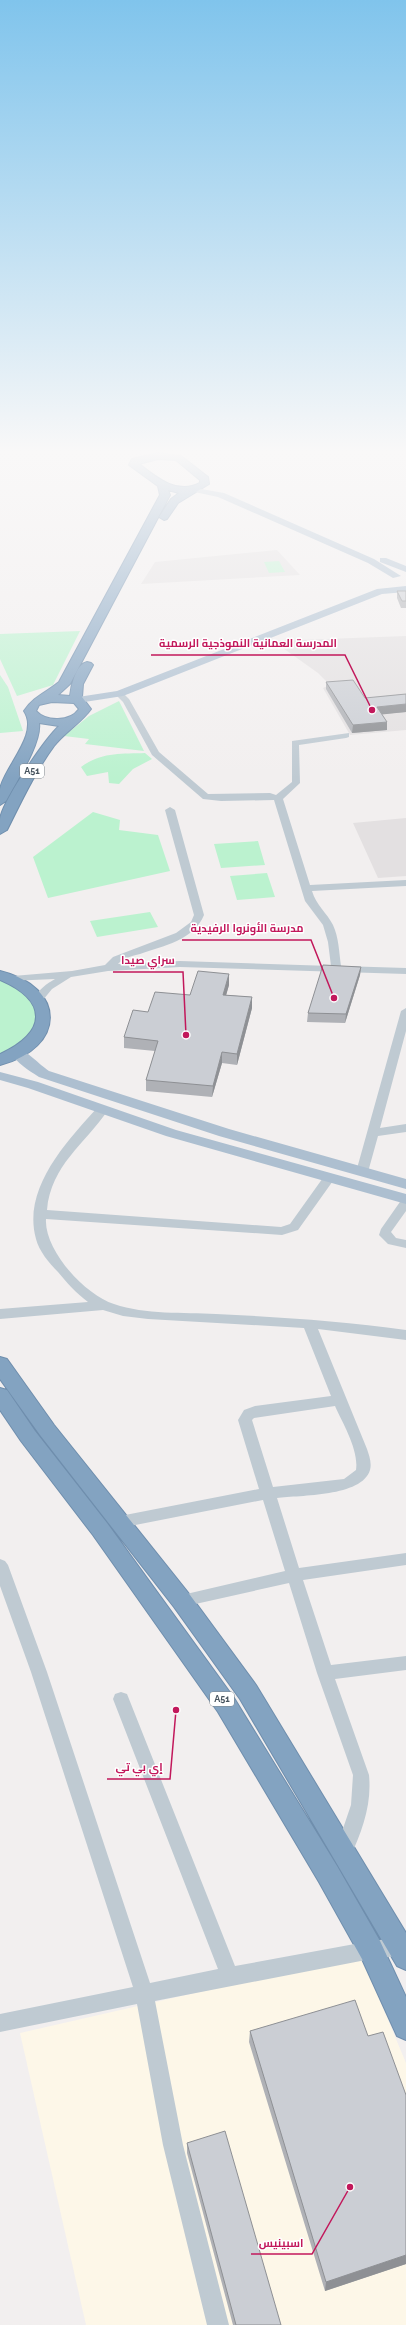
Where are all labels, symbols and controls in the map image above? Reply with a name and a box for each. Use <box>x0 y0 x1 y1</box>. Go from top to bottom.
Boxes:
callout: المدرسة العمانية النموذجية الرسمية <box>151 632 345 655</box>
text: المدرسة العمانية النموذجية الرسمية <box>159 637 337 651</box>
road number: A51 <box>20 764 44 778</box>
callout: مدرسة الأونروا الرفيدية <box>182 917 311 940</box>
text: مدرسة الأونروا الرفيدية <box>191 922 304 936</box>
callout: سراي صيدا <box>113 949 183 972</box>
text: سراي صيدا <box>121 954 175 970</box>
road number: A51 <box>210 1692 234 1706</box>
callout: إي بي تي <box>107 1756 170 1779</box>
text: إي بي تي <box>115 1761 163 1777</box>
callout: اسبينيس <box>251 2231 312 2254</box>
text: اسبينيس <box>259 2237 303 2250</box>

